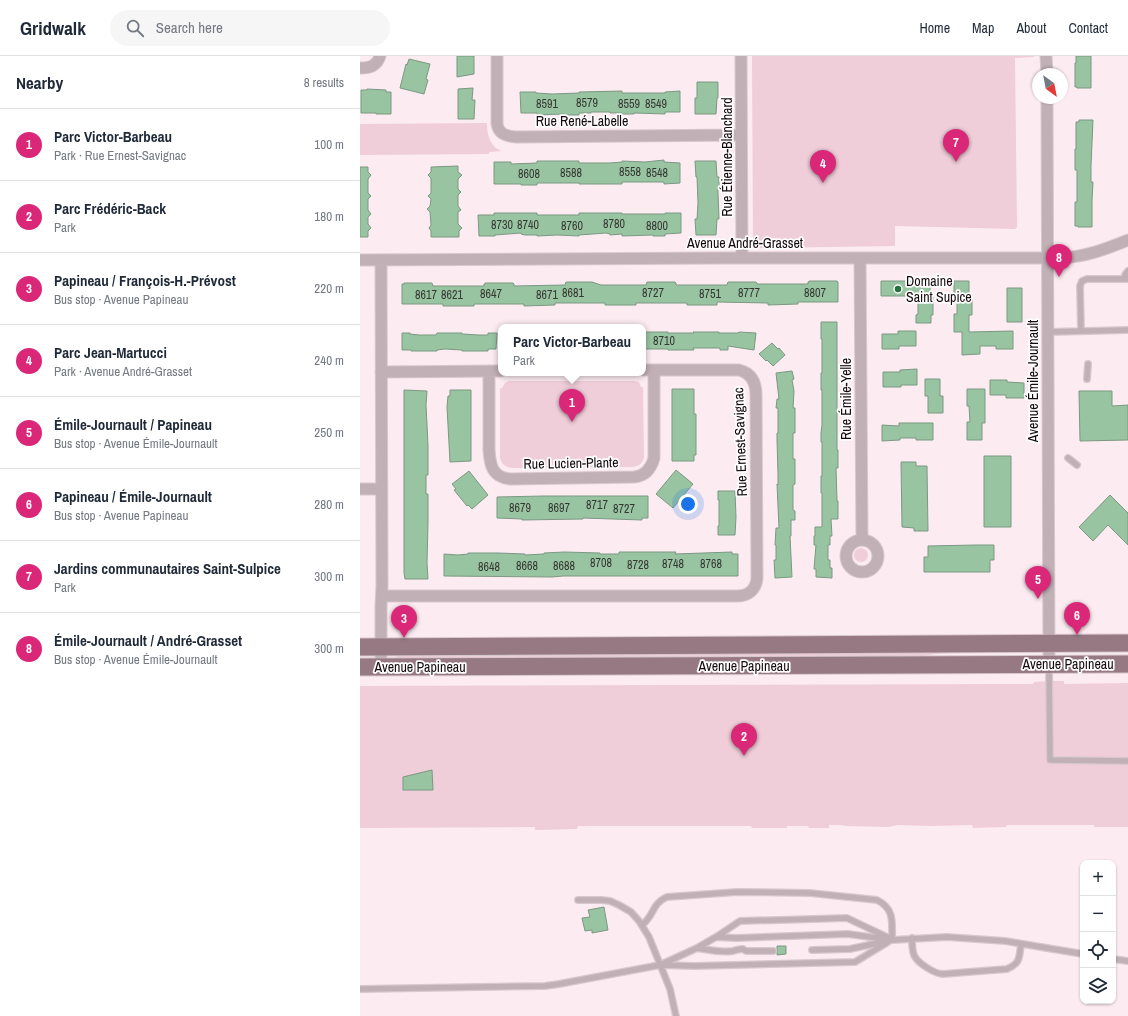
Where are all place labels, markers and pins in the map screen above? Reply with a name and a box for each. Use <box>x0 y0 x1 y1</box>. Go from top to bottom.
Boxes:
pin: 7 <box>943 129 969 162</box>
pin: 4 <box>810 150 836 183</box>
pin: 8 <box>1046 244 1072 277</box>
place label: Domaine Saint Supice <box>906 272 972 306</box>
marker: Domaine Saint Supice <box>893 284 903 294</box>
pin: 1 <box>559 389 585 422</box>
pin: 5 <box>1025 566 1051 599</box>
pin: 6 <box>1064 602 1090 635</box>
pin: 3 <box>391 605 417 638</box>
pin: 2 <box>731 723 757 756</box>

